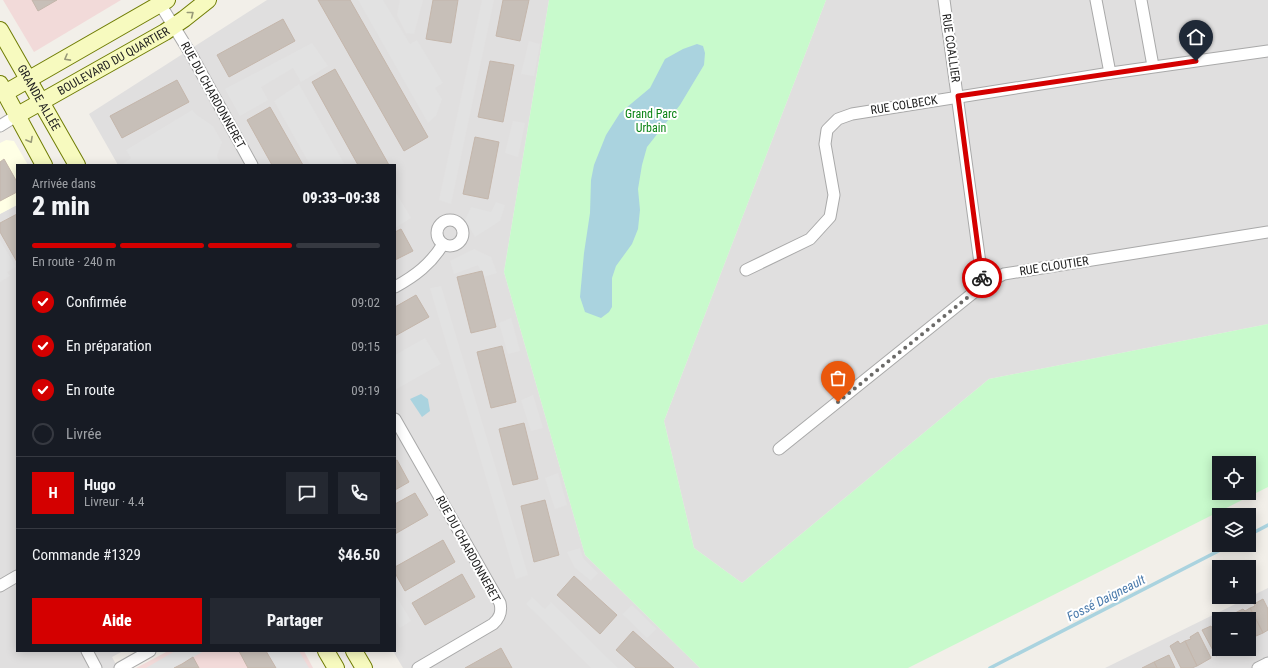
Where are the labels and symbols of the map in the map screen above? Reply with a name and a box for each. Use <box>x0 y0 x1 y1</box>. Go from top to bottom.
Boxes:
one-way arrow <box>187 11 194 18</box>
street label: RUE COALLIER <box>939 13 963 84</box>
pin <box>1179 20 1213 61</box>
street label: BOULEVARD DU QUARTIER <box>55 24 173 98</box>
street label: RUE DU CHARDONNERET <box>178 39 248 151</box>
one-way arrow <box>64 53 71 60</box>
street label: GRANDE ALLÉE <box>14 62 63 133</box>
street label: RUE COLBECK <box>870 93 939 117</box>
park label: Grand Parc Urbain <box>625 107 678 135</box>
one-way arrow <box>25 136 32 144</box>
street label: RUE CLOUTIER <box>1019 254 1090 278</box>
courier <box>962 258 1002 298</box>
pin <box>821 361 855 402</box>
street label: RUE DU CHARDONNERET <box>433 493 503 605</box>
water label: Fossé Daigneault <box>1064 572 1148 624</box>

